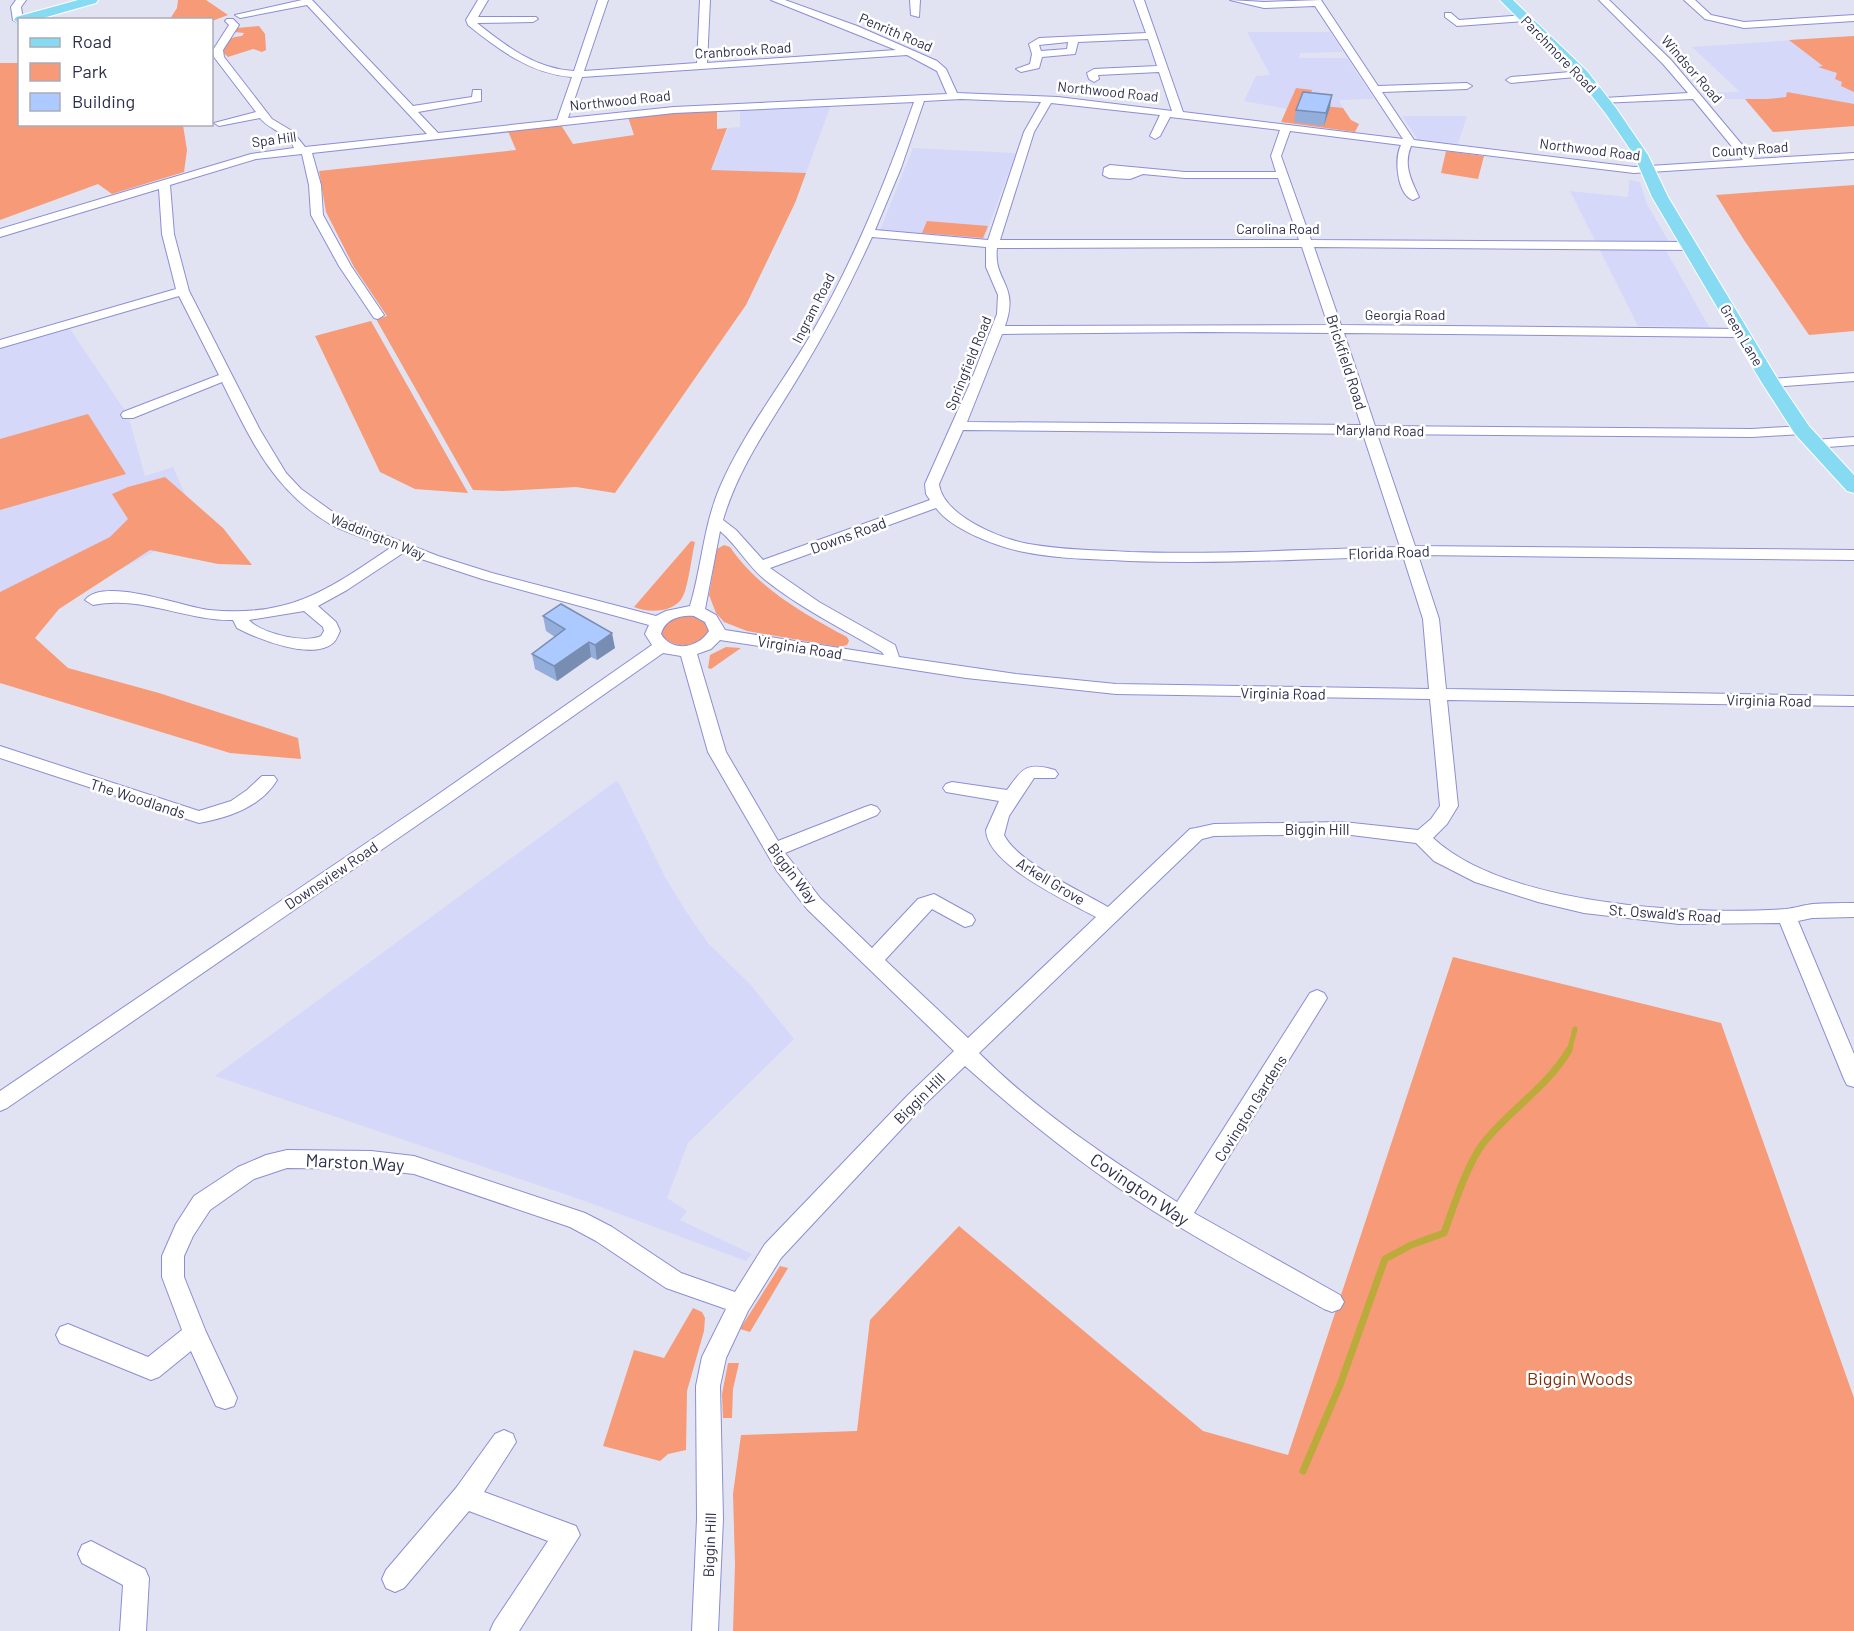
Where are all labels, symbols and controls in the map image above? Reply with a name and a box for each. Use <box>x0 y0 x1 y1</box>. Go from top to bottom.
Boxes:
street label: Penrith Road <box>857 9 935 55</box>
street label: Parchmore Road <box>1518 12 1600 96</box>
legend <box>18 18 213 126</box>
text: Road <box>72 30 112 52</box>
street label: Windsor Road <box>1658 32 1726 106</box>
street label: Cranbrook Road <box>694 38 792 62</box>
text: Park <box>72 60 107 82</box>
street label: Northwood Road <box>1057 77 1159 105</box>
street label: Northwood Road <box>569 86 671 114</box>
text: Building <box>72 90 135 112</box>
street label: Spa Hill <box>251 127 297 151</box>
street label: Northwood Road <box>1539 134 1641 164</box>
street label: County Road <box>1711 138 1789 160</box>
street label: Carolina Road <box>1236 220 1320 237</box>
street label: Ingram Road <box>788 270 838 346</box>
street label: Green Lane <box>1717 301 1767 369</box>
street label: Georgia Road <box>1365 306 1445 323</box>
street label: Brickfield Road <box>1323 312 1371 412</box>
street label: Springfield Road <box>941 313 995 413</box>
street label: Maryland Road <box>1336 421 1424 439</box>
street label: Waddington Way <box>328 509 428 563</box>
street label: Downs Road <box>808 513 888 557</box>
street label: Florida Road <box>1348 542 1430 562</box>
street label: Virginia Road <box>756 631 844 663</box>
street label: Virginia Road <box>1240 683 1326 703</box>
street label: Virginia Road <box>1726 690 1812 710</box>
street label: The Woodlands <box>88 774 188 822</box>
street label: Biggin Hill <box>1285 820 1349 838</box>
street label: Downsview Road <box>281 837 381 913</box>
street label: Biggin Way <box>764 839 822 907</box>
street label: Arkell Grove <box>1013 853 1089 909</box>
street label: St. Oswald's Road <box>1608 900 1722 926</box>
street label: Covington Gardens <box>1210 1051 1290 1165</box>
street label: Biggin Hill <box>890 1069 948 1127</box>
street label: Marston Way <box>305 1148 405 1176</box>
street label: Covington Way <box>1086 1148 1194 1230</box>
park label: Biggin Woods <box>1527 1367 1633 1389</box>
street label: Biggin Hill <box>699 1512 719 1578</box>

